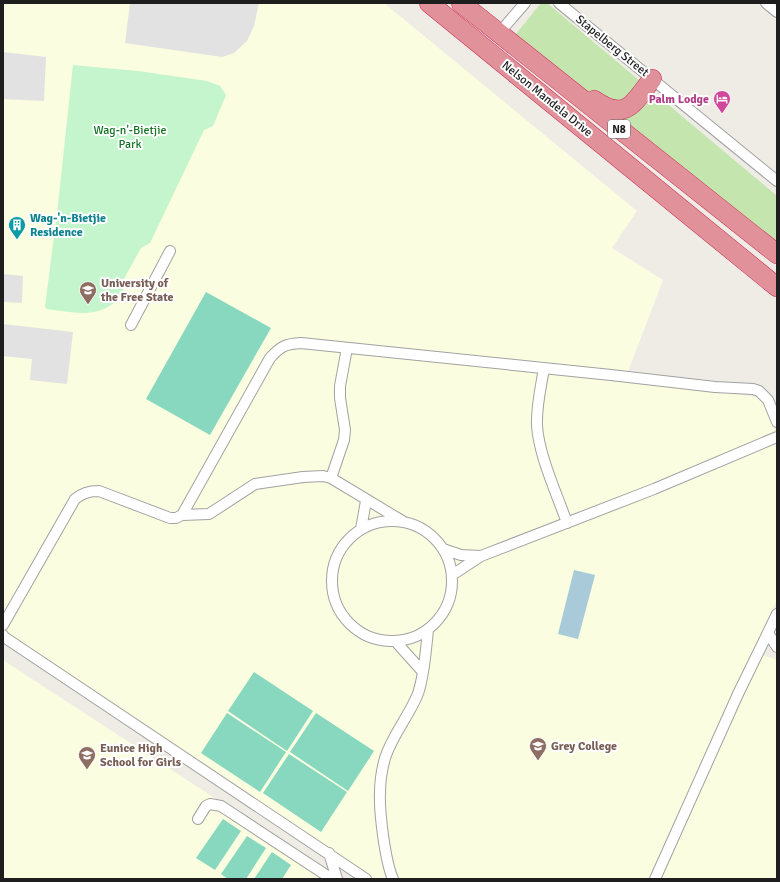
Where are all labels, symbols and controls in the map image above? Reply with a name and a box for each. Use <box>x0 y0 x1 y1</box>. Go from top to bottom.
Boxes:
street label: Stapelberg Street <box>572 12 652 80</box>
street label: Nelson Mandela Drive <box>499 58 595 140</box>
hotel icon: Palm Lodge <box>712 89 732 114</box>
place label: Palm Lodge <box>649 92 709 107</box>
road number: N8 <box>608 120 630 138</box>
park label: Wag-n'-Bietjie Park <box>94 123 166 152</box>
place label: Wag-'n-Bietjie Residence <box>30 211 106 240</box>
building icon: Wag-'n-Bietjie Residence <box>7 215 27 240</box>
place label: University of the Free State <box>100 276 174 305</box>
school or university icon: University of the Free State <box>78 280 98 305</box>
school or university icon: Grey College <box>528 736 548 761</box>
place label: Grey College <box>551 739 617 754</box>
place label: Eunice High School for Girls <box>100 741 182 770</box>
school or university icon: Eunice High School for Girls <box>77 745 97 770</box>

